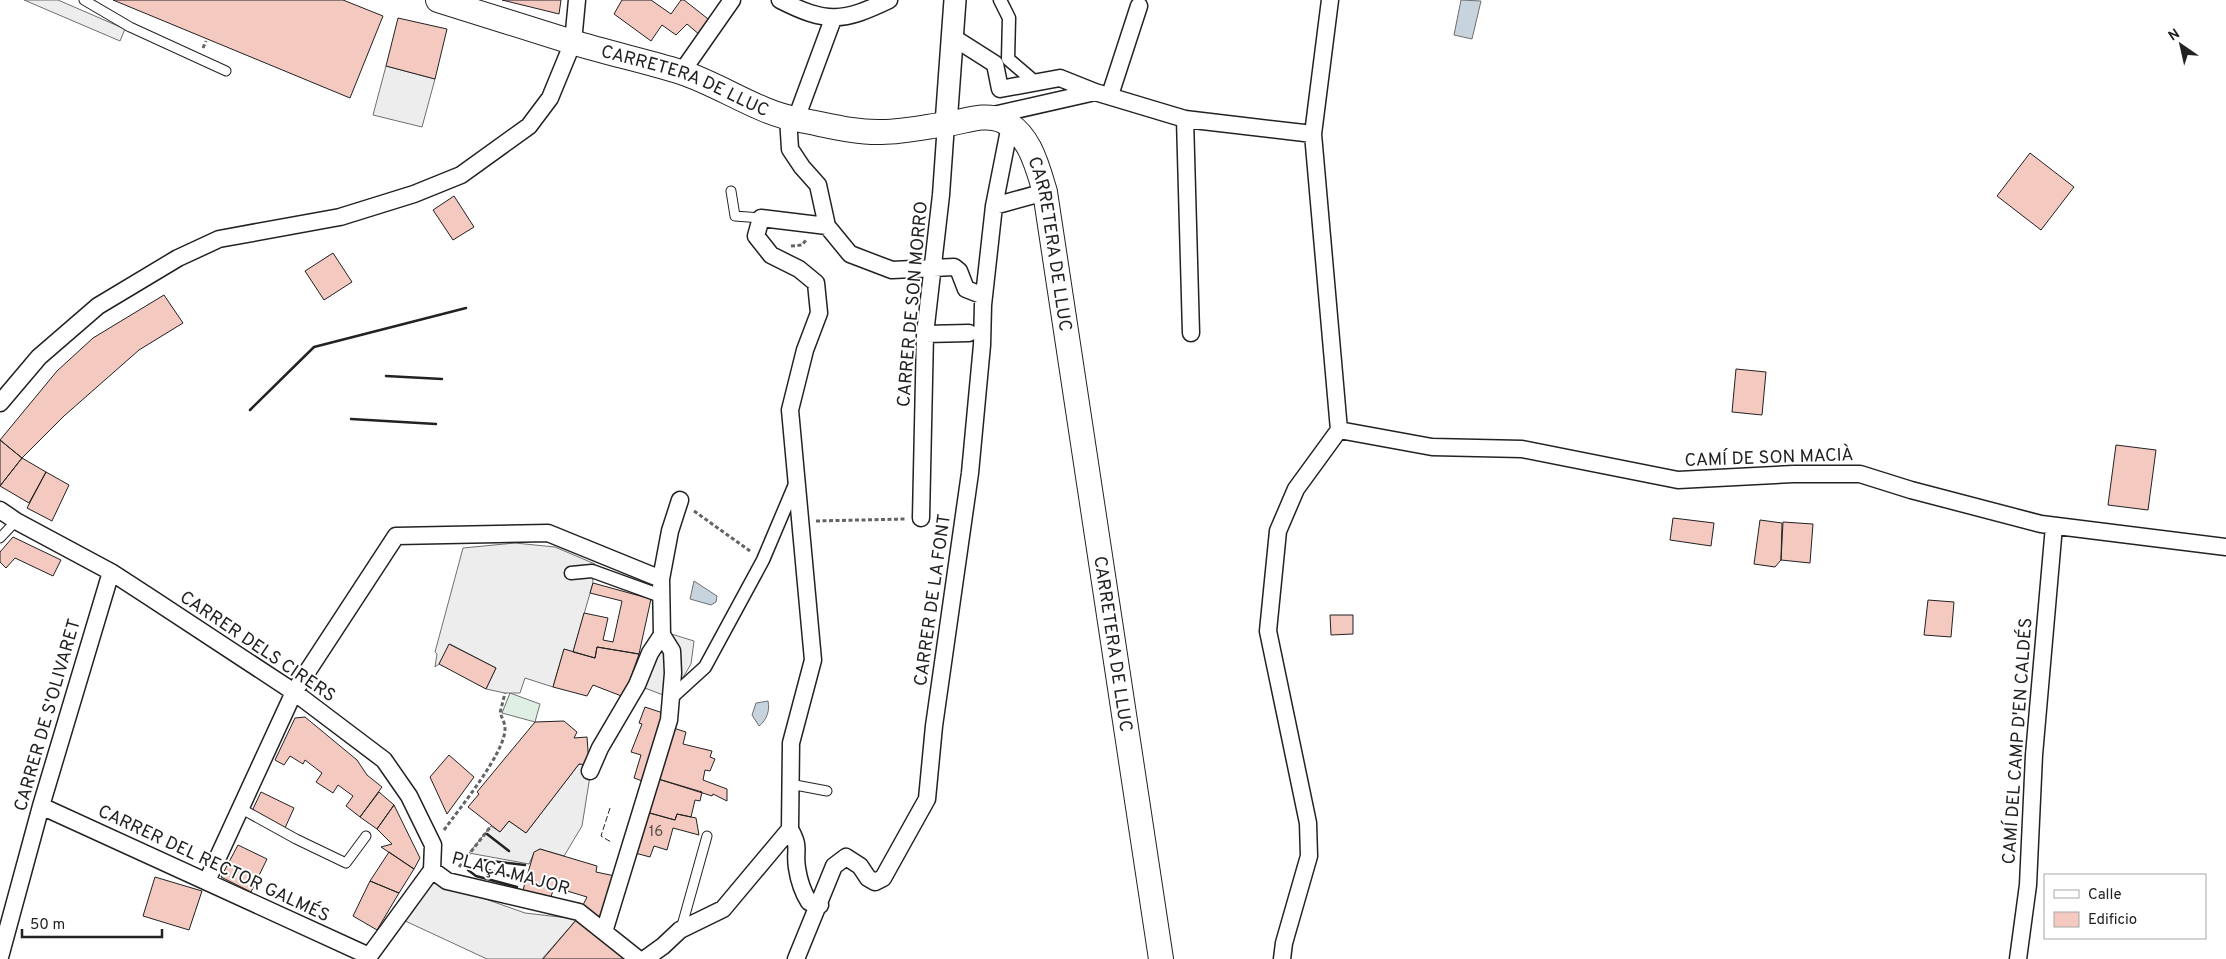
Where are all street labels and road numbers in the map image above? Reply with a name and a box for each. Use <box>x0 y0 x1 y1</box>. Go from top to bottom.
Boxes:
street label: CARRETERA DE LLUC <box>598 41 772 123</box>
street label: CARRETERA DE LLUC <box>1021 153 1076 333</box>
street label: CARRER DE SON MORRO <box>893 200 934 408</box>
street label: CAMÍ DE SON MACIÀ <box>1684 442 1854 473</box>
street label: CARRER DE LA FONT <box>910 513 957 688</box>
street label: CARRETERA DE LLUC <box>1087 555 1137 734</box>
street label: CARRER DELS CIRERS <box>175 586 340 708</box>
street label: CARRER DE S'OLIVARET <box>10 617 87 814</box>
street label: CAMÍ DEL CAMP D'EN CALDÉS <box>1996 617 2039 865</box>
street label: CARRER DEL RECTOR GALMÉS <box>94 799 334 928</box>
street label: PLAÇA MAJOR <box>449 848 572 901</box>

